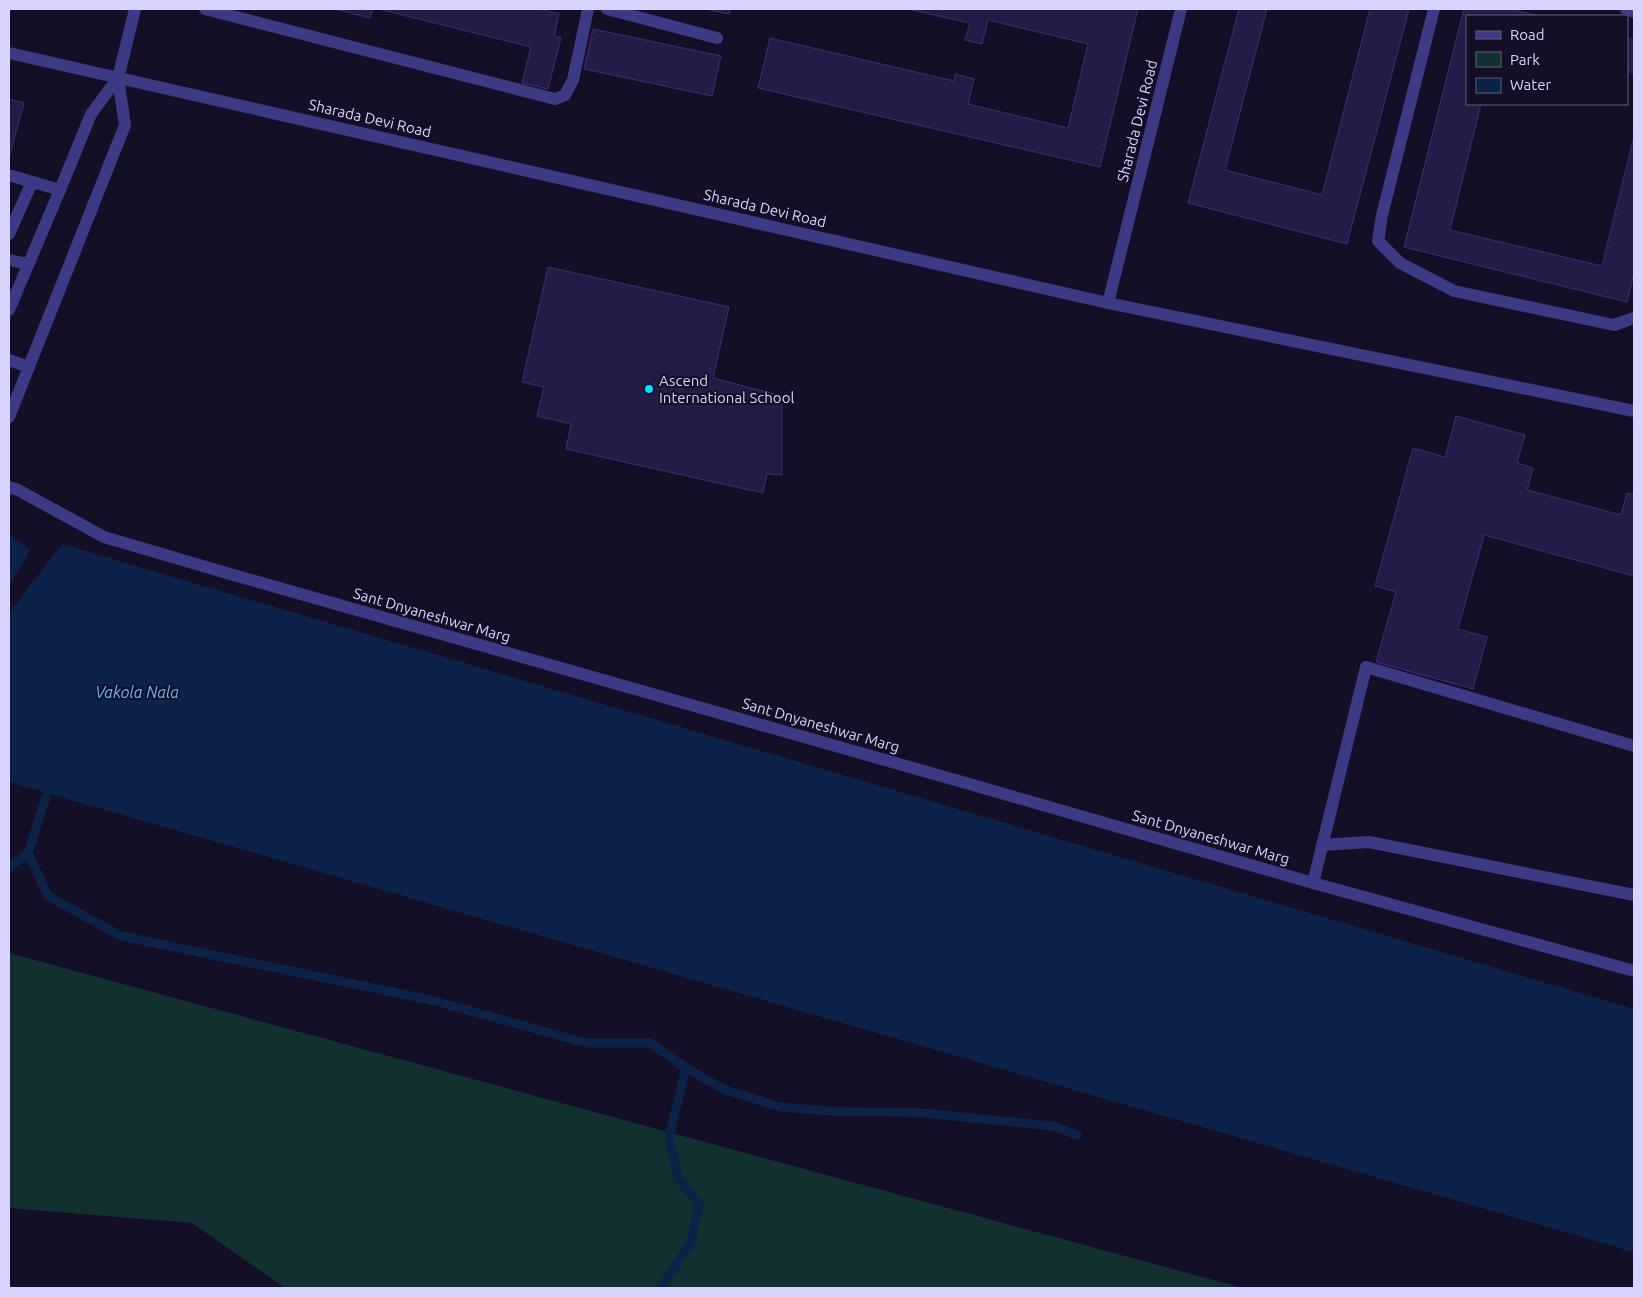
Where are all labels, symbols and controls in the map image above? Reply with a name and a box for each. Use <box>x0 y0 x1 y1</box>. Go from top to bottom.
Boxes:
legend <box>1466 15 1628 105</box>
text: Road <box>1510 26 1545 43</box>
text: Park <box>1510 51 1540 68</box>
street label: Sharada Devi Road <box>1114 58 1160 184</box>
text: Water <box>1510 76 1551 93</box>
street label: Sharada Devi Road <box>307 96 433 140</box>
street label: Sharada Devi Road <box>702 186 828 230</box>
place label: Ascend International School <box>659 372 794 406</box>
marker: Ascend International School <box>643 383 655 395</box>
street label: Sant Dnyaneshwar Marg <box>351 584 513 646</box>
water label: Vakola Nala <box>95 683 179 701</box>
street label: Sant Dnyaneshwar Marg <box>740 694 902 756</box>
street label: Sant Dnyaneshwar Marg <box>1130 806 1292 868</box>

